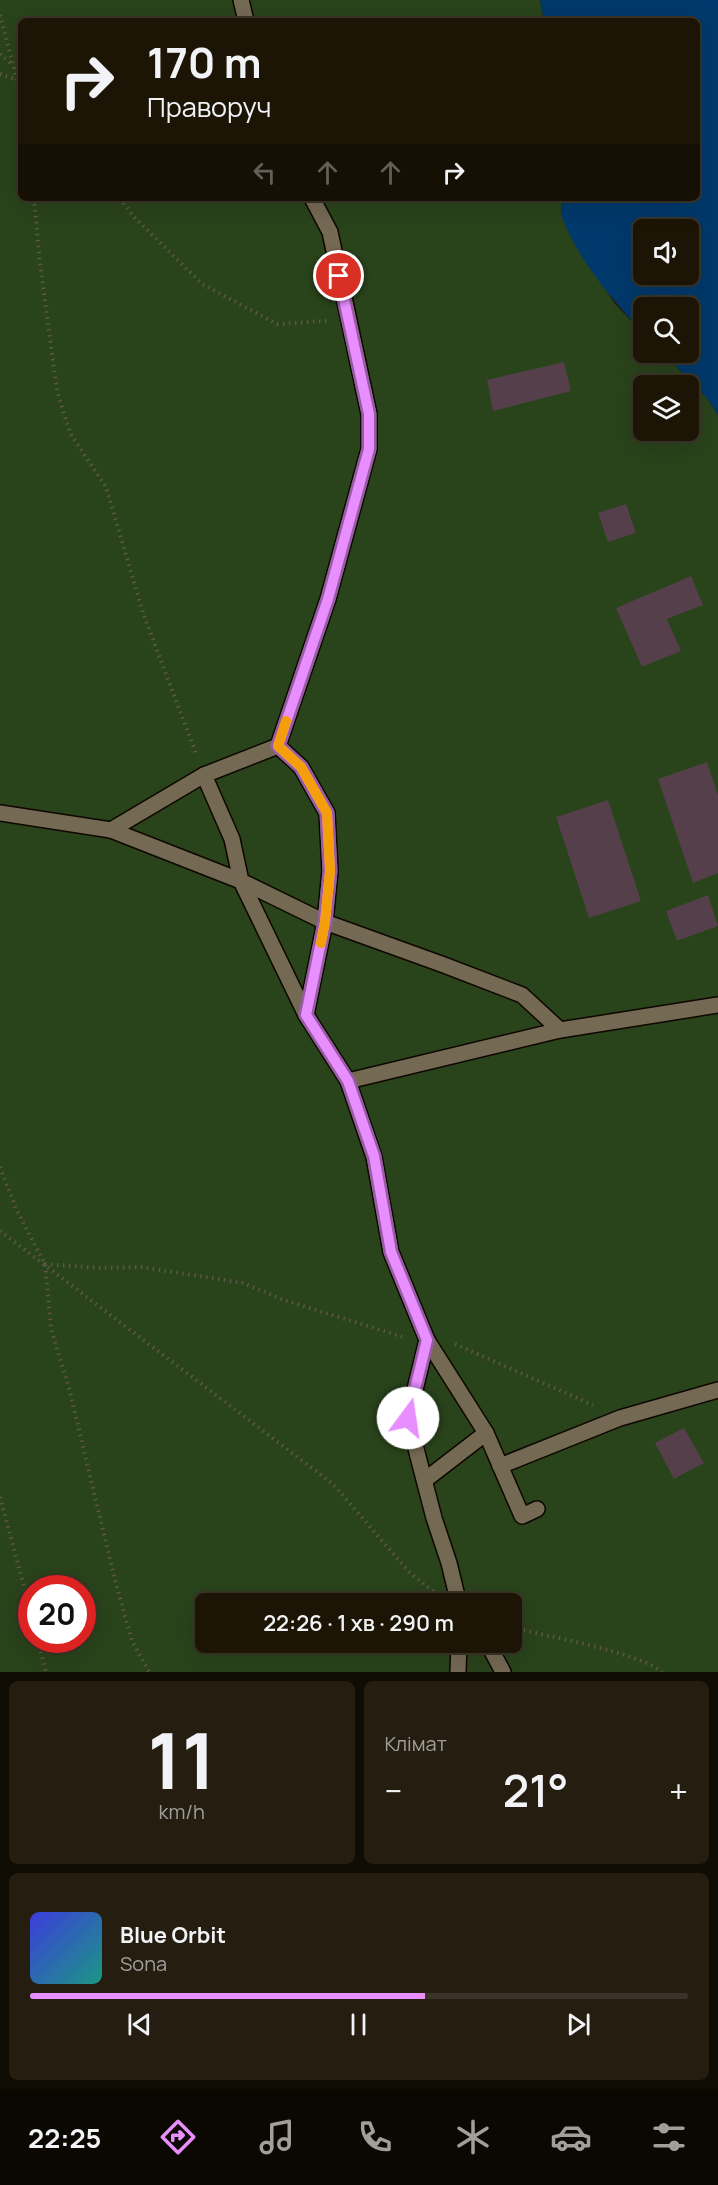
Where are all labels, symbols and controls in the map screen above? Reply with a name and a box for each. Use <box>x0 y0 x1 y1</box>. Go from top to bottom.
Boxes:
text: 170 m <box>147 33 262 91</box>
icon: right <box>48 42 126 120</box>
text: Праворуч <box>147 88 271 125</box>
icon: left <box>248 156 281 189</box>
icon: ahead <box>311 156 344 189</box>
icon: ahead <box>374 156 407 189</box>
icon: right <box>437 156 470 189</box>
map controls <box>633 219 699 441</box>
button: sound <box>633 219 699 285</box>
pin <box>313 250 364 301</box>
icon: arrive <box>322 259 355 292</box>
button: search <box>633 297 699 363</box>
button: layers <box>633 375 699 441</box>
position arrow <box>376 1386 440 1450</box>
speed limit sign: 20 <box>18 1575 96 1653</box>
text: 22:26 · 1 хв · 290 m <box>263 1608 454 1638</box>
text: 11 <box>148 1706 216 1812</box>
text: Клімат <box>385 1730 447 1757</box>
text: 21° <box>503 1759 568 1821</box>
text: − <box>385 1768 402 1813</box>
text: + <box>669 1768 688 1813</box>
text: km/h <box>158 1798 205 1825</box>
text: Blue Orbit <box>120 1920 226 1950</box>
text: Sona <box>120 1950 167 1977</box>
icon: previous <box>123 2008 156 2041</box>
icon: pause <box>342 2008 375 2041</box>
icon: next <box>562 2008 595 2041</box>
icon: directions <box>157 2116 199 2158</box>
icon: music <box>256 2116 298 2158</box>
icon: phone <box>354 2116 396 2158</box>
icon: climate <box>452 2116 494 2158</box>
icon: car <box>550 2116 592 2158</box>
icon: filters <box>648 2116 690 2158</box>
text: 22:25 <box>28 2119 101 2156</box>

